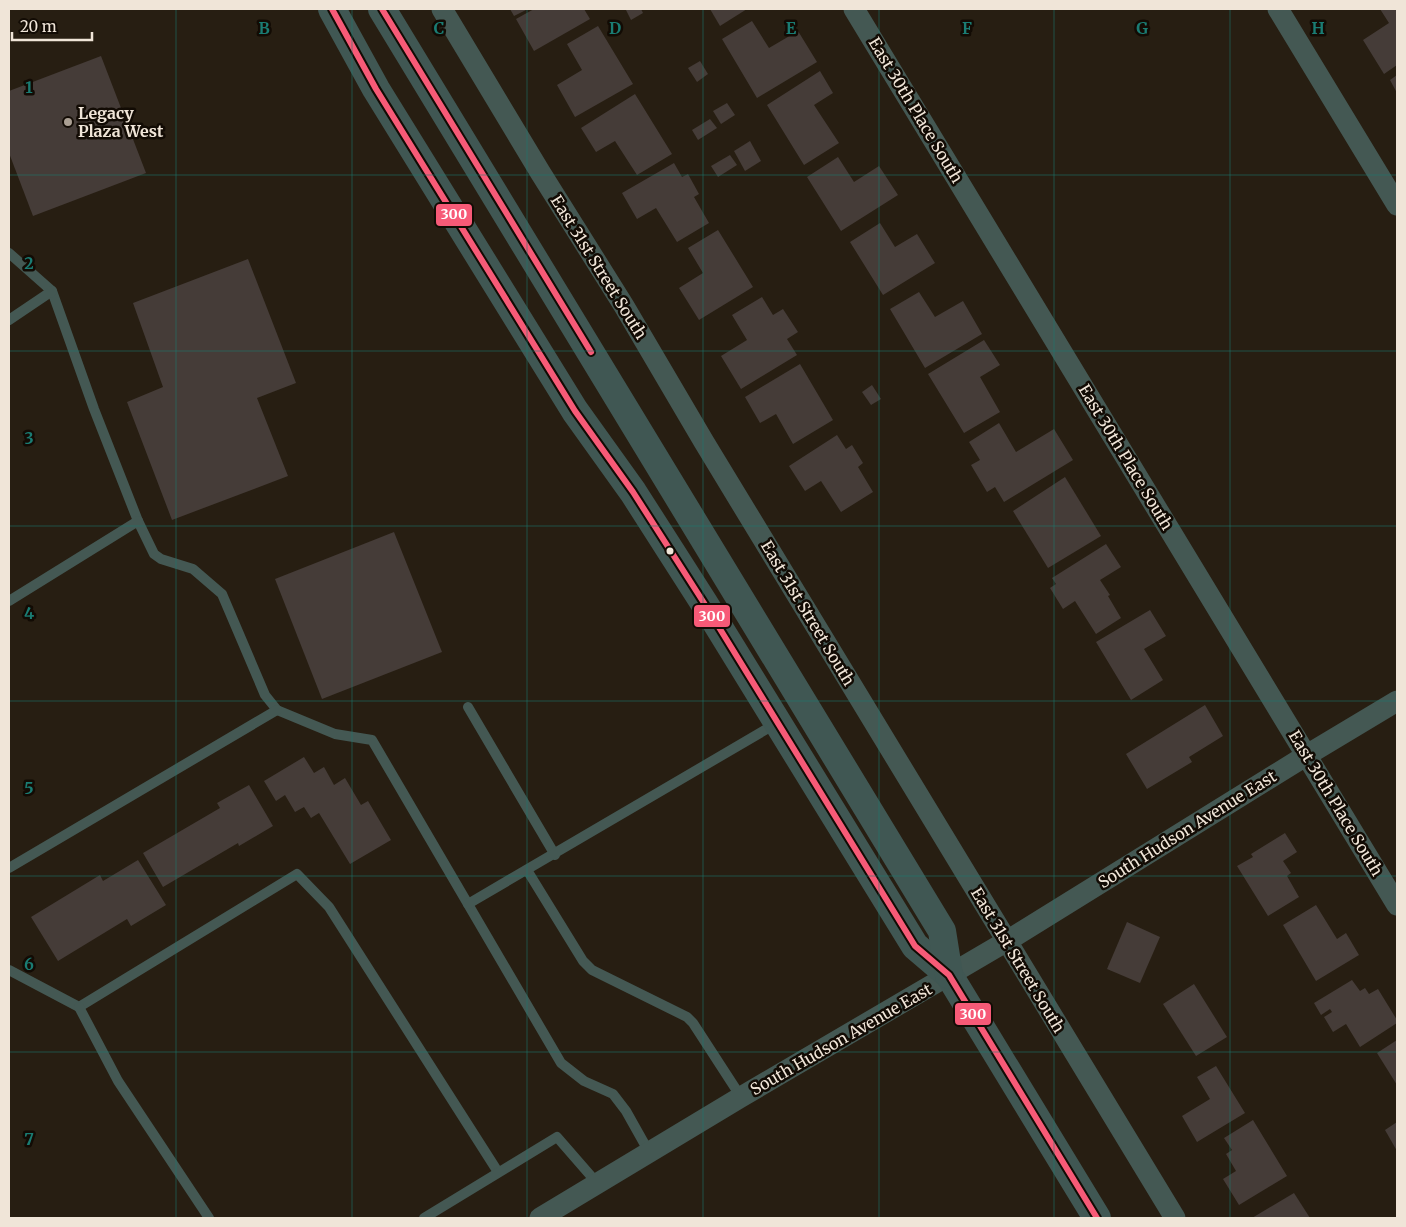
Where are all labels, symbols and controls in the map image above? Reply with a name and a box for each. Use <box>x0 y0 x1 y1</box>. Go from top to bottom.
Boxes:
scale bar <box>12 10 92 42</box>
text: 20 m <box>20 17 57 36</box>
text: B <box>258 18 270 38</box>
text: C <box>434 18 444 38</box>
text: D <box>609 18 621 38</box>
text: E <box>786 18 797 38</box>
text: F <box>962 18 972 38</box>
text: G <box>1136 18 1148 38</box>
text: H <box>1311 18 1325 38</box>
street label: East 30th Place South <box>865 34 968 187</box>
text: 1 <box>25 77 33 97</box>
place label: Legacy Plaza West <box>78 103 164 141</box>
marker: Legacy Plaza West <box>62 116 74 128</box>
street label: East 31st Street South <box>547 191 652 343</box>
line badge: 300 <box>435 203 473 227</box>
text: 300 <box>441 205 467 223</box>
text: 2 <box>24 253 34 273</box>
street label: East 30th Place South <box>1075 381 1178 534</box>
text: 3 <box>24 428 34 448</box>
street label: East 31st Street South <box>757 537 859 690</box>
unlabelled marker <box>665 546 675 556</box>
text: 4 <box>24 603 34 623</box>
line badge: 300 <box>693 604 731 628</box>
text: 300 <box>699 607 725 625</box>
street label: East 30th Place South <box>1285 727 1388 880</box>
street label: South Hudson Avenue East <box>1094 765 1280 892</box>
text: 5 <box>24 778 34 798</box>
street label: East 31st Street South <box>967 884 1069 1037</box>
text: 6 <box>24 954 34 974</box>
street label: South Hudson Avenue East <box>747 978 936 1099</box>
line badge: 300 <box>954 1002 992 1026</box>
text: 300 <box>960 1005 986 1023</box>
text: 7 <box>24 1129 34 1149</box>

